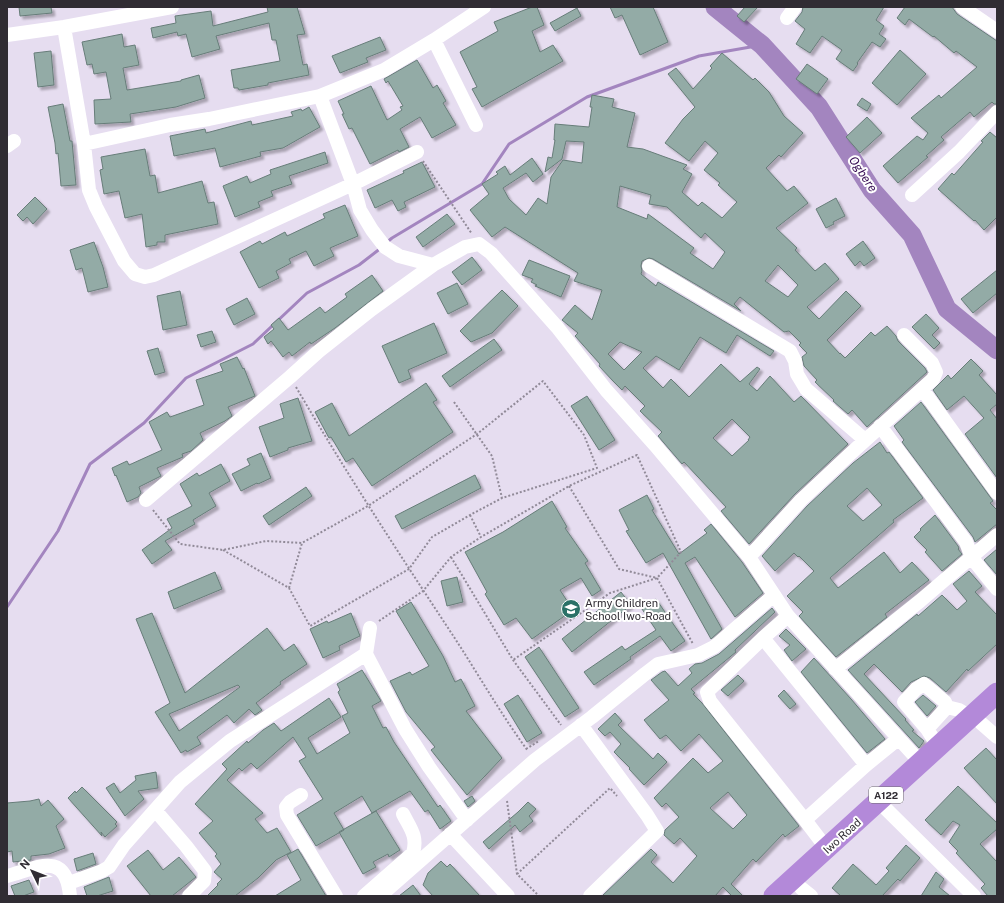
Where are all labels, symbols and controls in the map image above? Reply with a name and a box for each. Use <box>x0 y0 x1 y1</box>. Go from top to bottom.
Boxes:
water label: Ogbere <box>846 154 880 195</box>
place label: Army Children School Iwo-Road <box>585 597 671 622</box>
school or university icon: Army Children School Iwo-Road <box>560 598 582 620</box>
road number: A122 <box>869 787 903 803</box>
street label: Iwo Road <box>821 816 863 856</box>
north arrow <box>12 851 52 891</box>
text: N <box>17 857 32 871</box>

